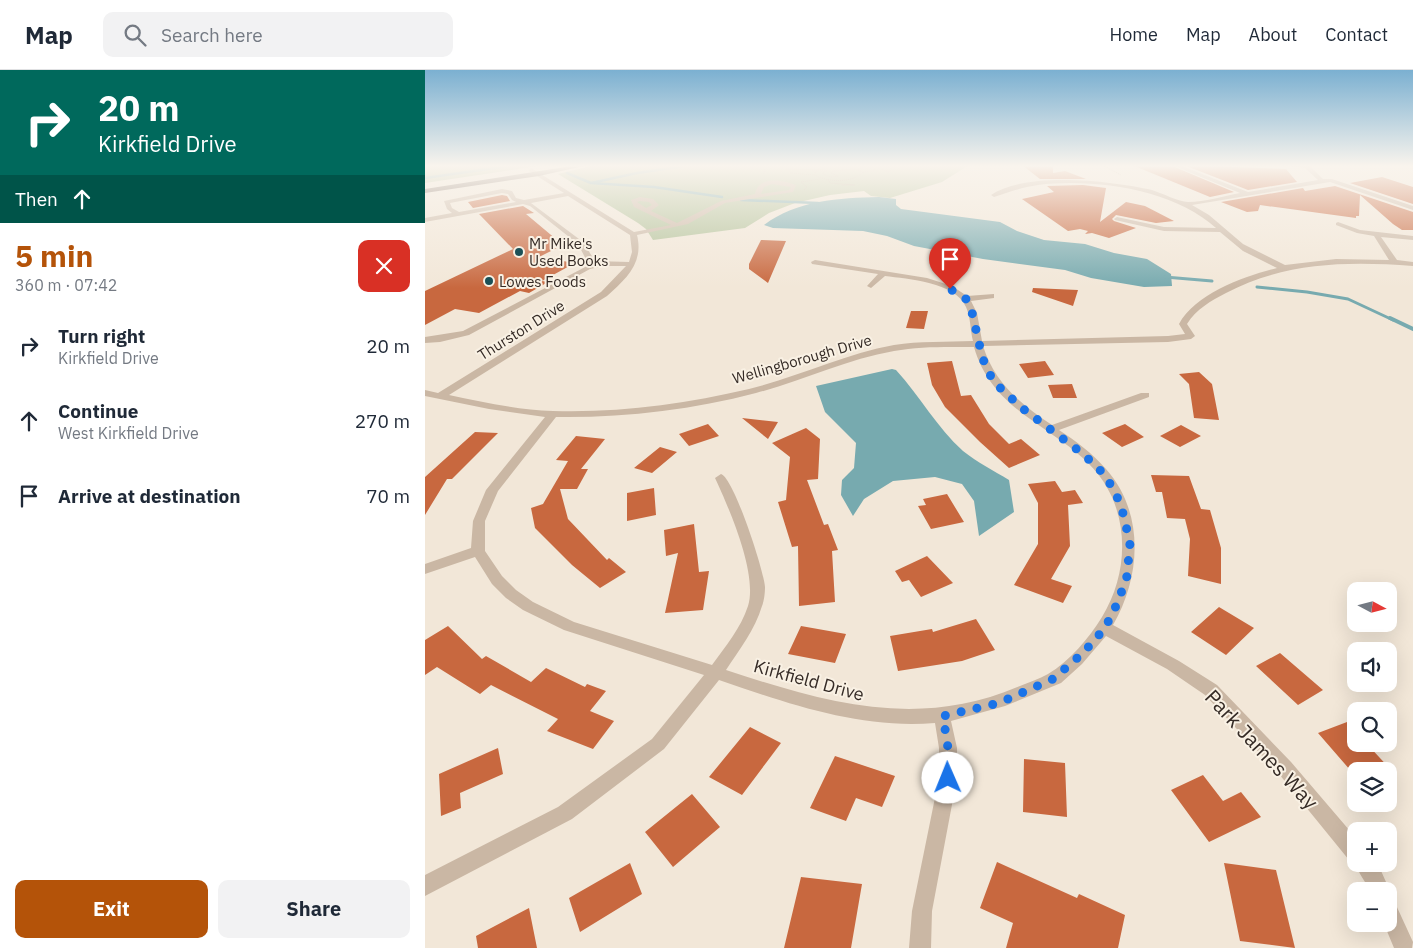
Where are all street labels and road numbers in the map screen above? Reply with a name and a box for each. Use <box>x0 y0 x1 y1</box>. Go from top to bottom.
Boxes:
street label: Thurston Drive <box>474 296 568 364</box>
street label: Wellingborough Drive <box>730 330 874 388</box>
street label: Kirkfield Drive <box>751 654 867 706</box>
street label: Park James Way <box>1199 683 1325 815</box>

